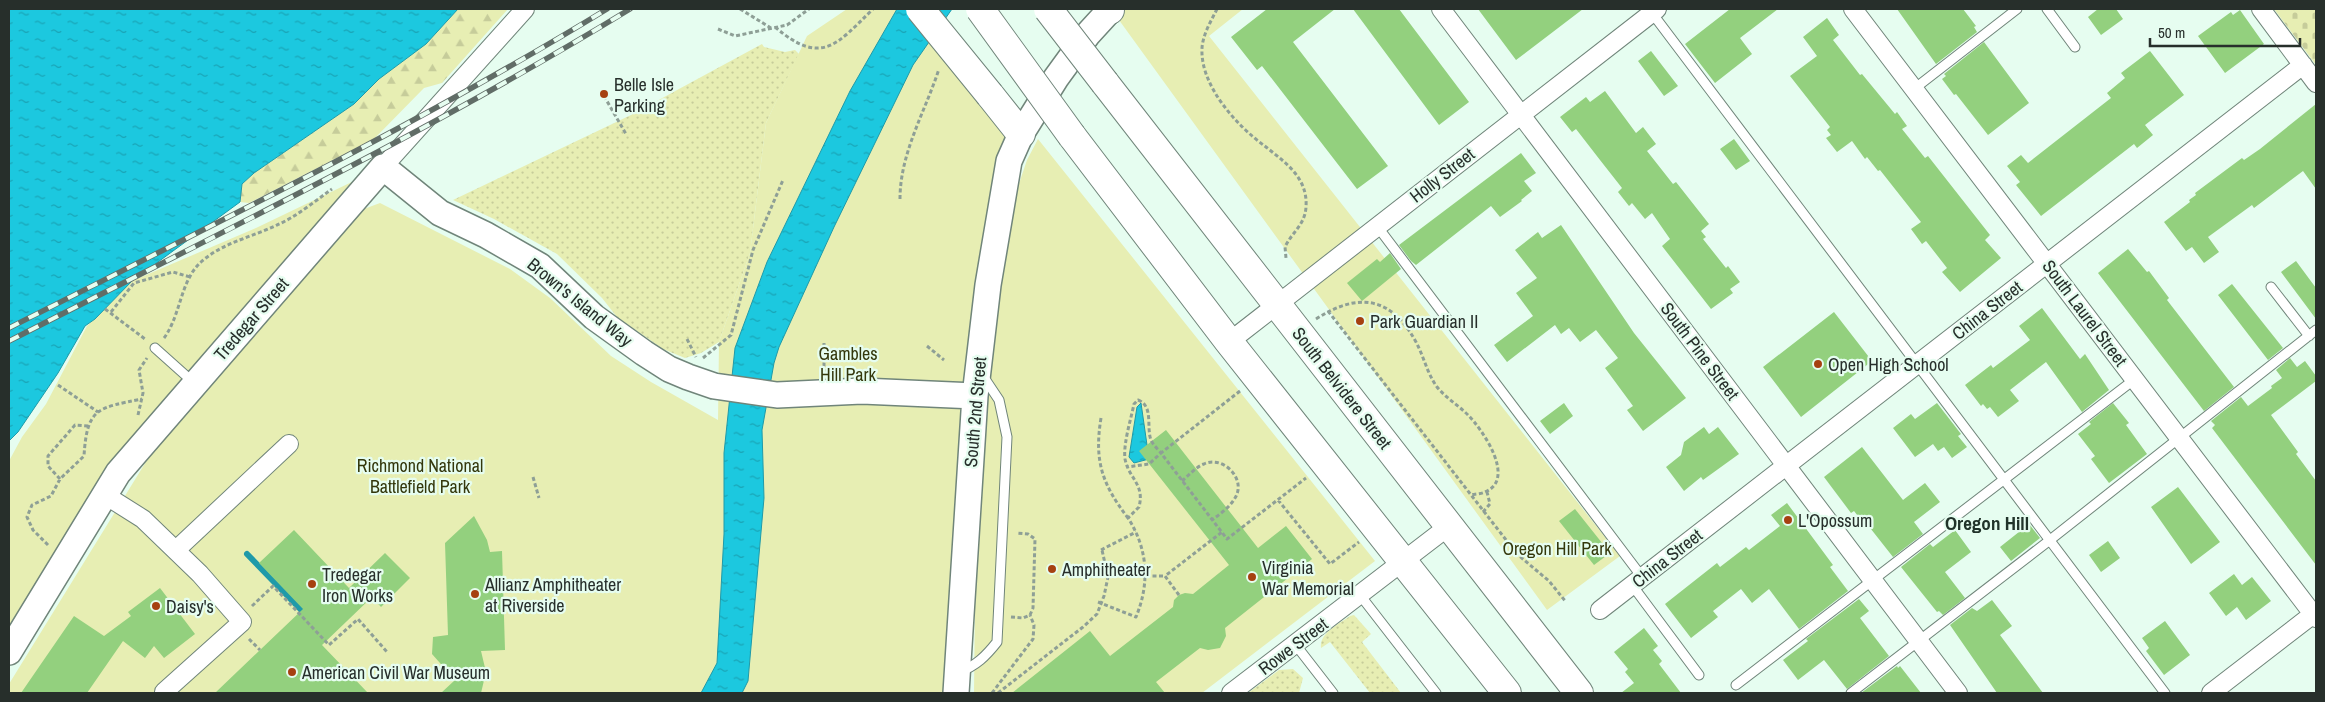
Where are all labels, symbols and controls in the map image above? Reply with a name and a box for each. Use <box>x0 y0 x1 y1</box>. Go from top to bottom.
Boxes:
scale bar <box>2150 15 2300 47</box>
text: 50 m <box>2158 22 2185 43</box>
place label: Belle Isle Parking <box>614 72 674 118</box>
marker: Belle Isle Parking <box>598 88 610 100</box>
street label: Holly Street <box>1404 142 1480 208</box>
street label: Brown's Island Way <box>522 252 638 353</box>
street label: South Laurel Street <box>2037 255 2133 371</box>
street label: Tredegar Street <box>208 272 294 366</box>
street label: China Street <box>1947 275 2027 345</box>
street label: South Pine Street <box>1655 297 1745 405</box>
place label: Park Guardian II <box>1370 309 1478 334</box>
marker: Park Guardian II <box>1354 315 1366 327</box>
street label: South Belvidere Street <box>1286 322 1398 454</box>
park label: Gambles Hill Park <box>818 341 878 387</box>
place label: Open High School <box>1828 352 1949 377</box>
street label: South 2nd Street <box>958 356 992 468</box>
marker: Open High School <box>1812 358 1824 370</box>
park label: Richmond National Battlefield Park <box>357 453 483 499</box>
place label: L'Opossum <box>1798 508 1872 533</box>
district label: Oregon Hill <box>1945 510 2029 536</box>
marker: L'Opossum <box>1782 514 1794 526</box>
street label: China Street <box>1627 523 1707 593</box>
park label: Oregon Hill Park <box>1502 536 1612 561</box>
place label: Virginia War Memorial <box>1262 555 1354 601</box>
place label: Amphitheater <box>1061 557 1151 582</box>
place label: Tredegar Iron Works <box>322 562 393 608</box>
marker: Amphitheater <box>1046 563 1058 575</box>
marker: Virginia War Memorial <box>1246 571 1258 583</box>
place label: Allianz Amphitheater at Riverside <box>484 572 621 618</box>
marker: Tredegar Iron Works <box>306 578 318 590</box>
marker: Allianz Amphitheater at Riverside <box>469 588 481 600</box>
place label: Daisy's <box>166 594 214 619</box>
marker: Daisy's <box>150 600 162 612</box>
street label: Rowe Street <box>1253 612 1333 680</box>
place label: American Civil War Museum <box>301 660 490 685</box>
marker: American Civil War Museum <box>286 666 298 678</box>

